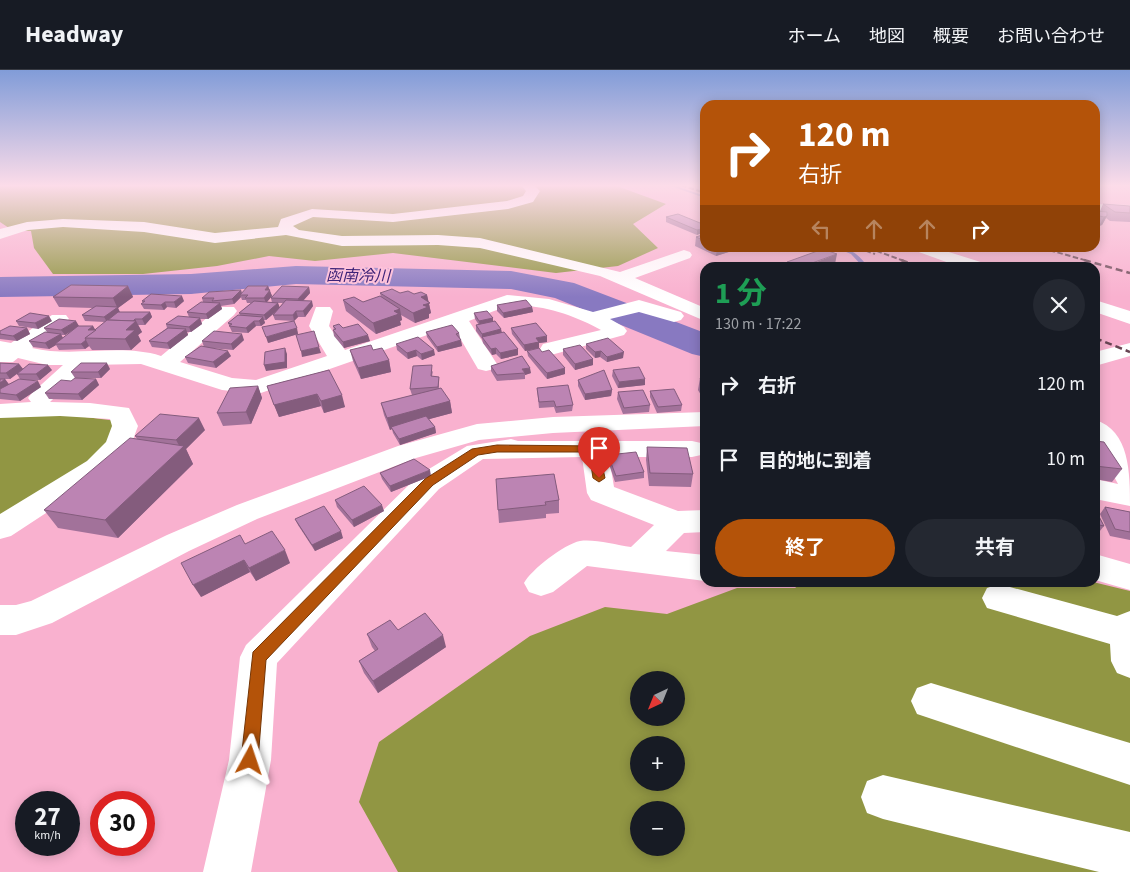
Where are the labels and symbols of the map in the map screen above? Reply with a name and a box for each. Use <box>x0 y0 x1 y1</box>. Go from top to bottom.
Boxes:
water label: 函南冷川 <box>326 264 392 288</box>
pin <box>578 427 620 478</box>
north arrow <box>630 671 685 726</box>
position arrow <box>223 733 275 785</box>
speed limit sign: 30 <box>90 791 155 856</box>

